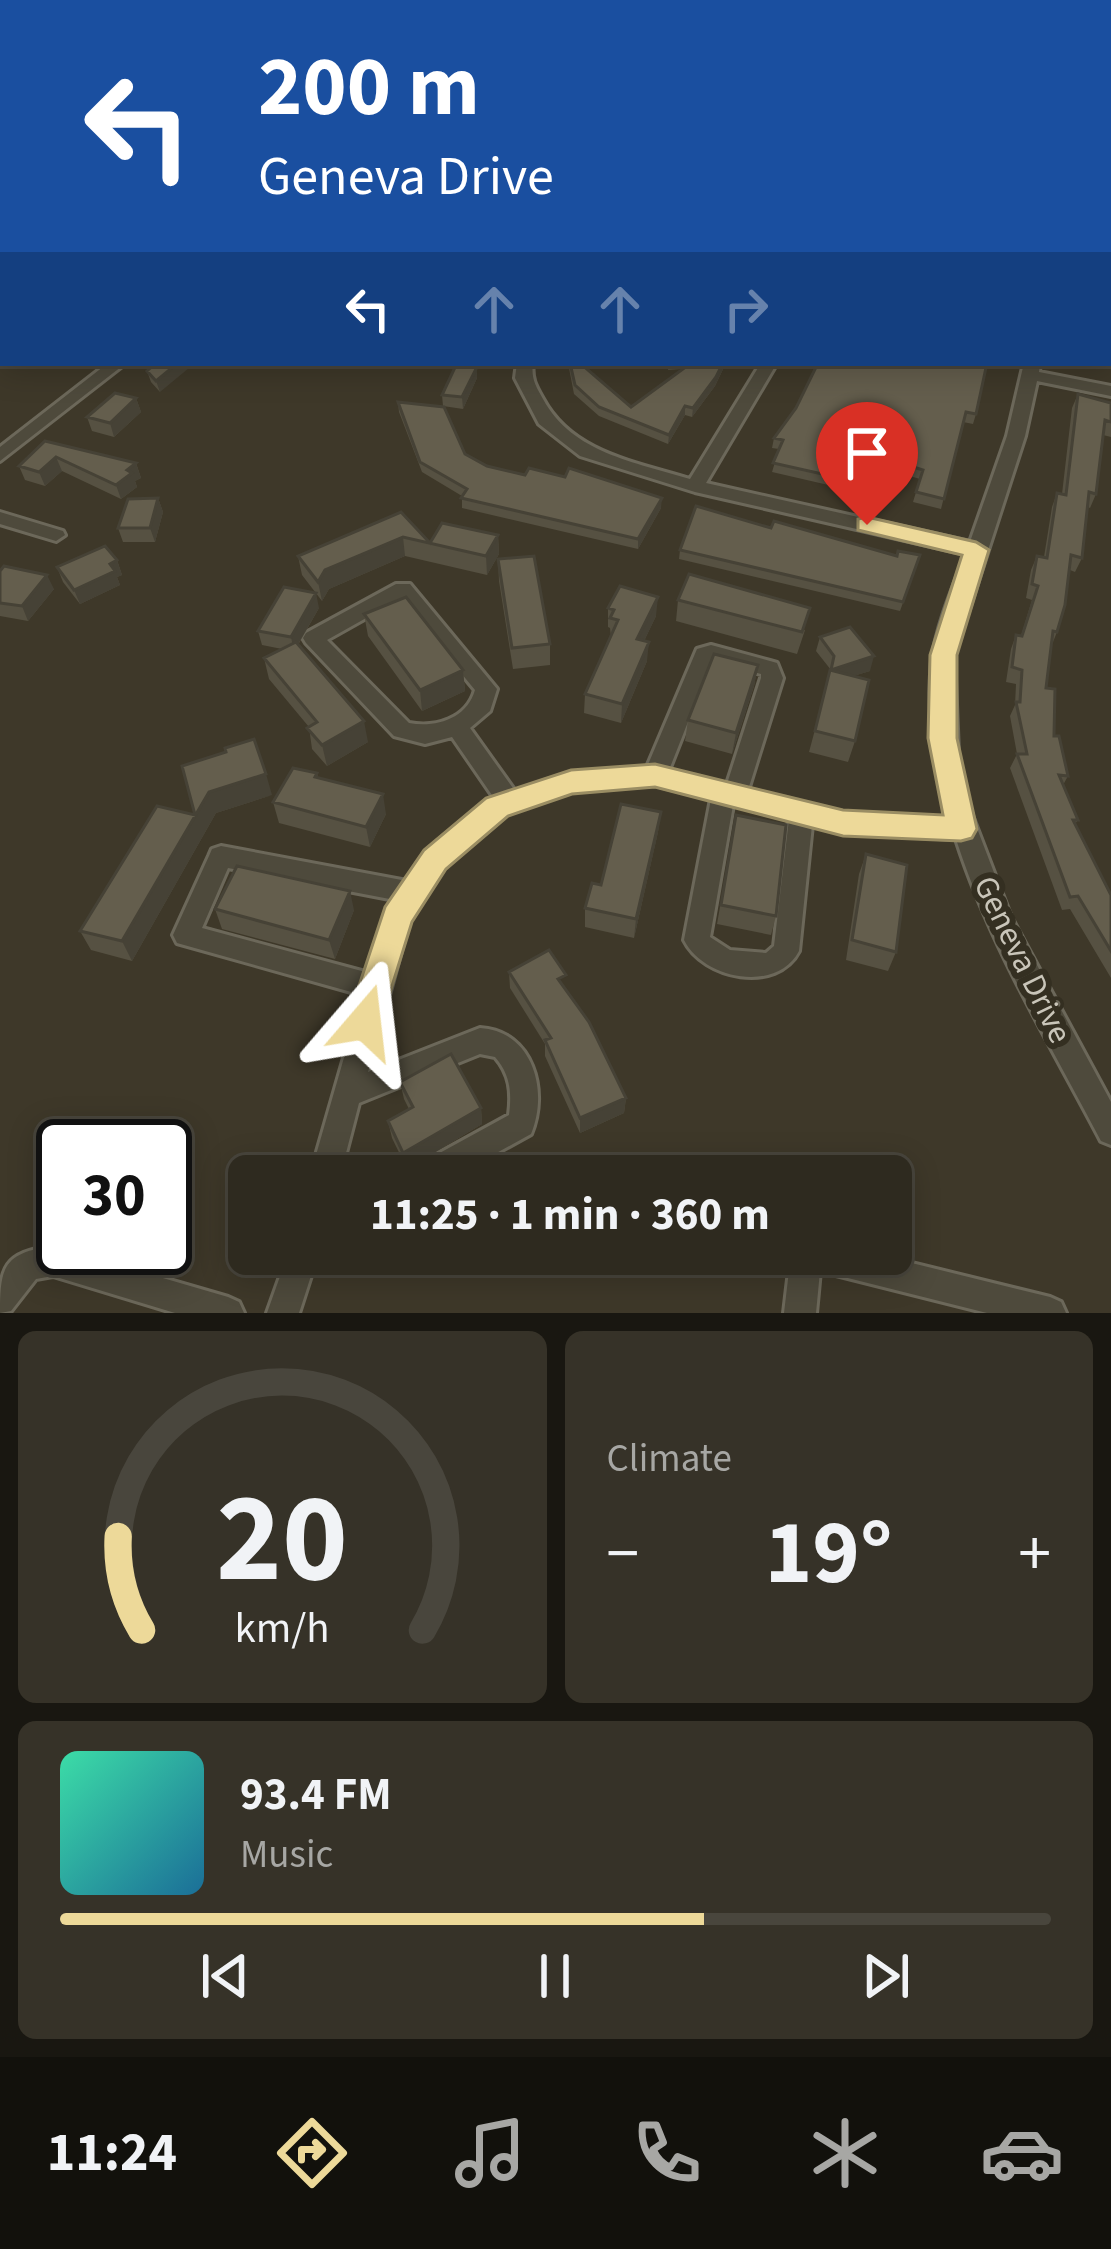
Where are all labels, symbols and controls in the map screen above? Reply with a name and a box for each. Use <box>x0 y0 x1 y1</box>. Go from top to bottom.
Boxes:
text: 200 m <box>258 28 480 148</box>
icon: left <box>60 48 216 204</box>
text: Geneva Drive <box>258 139 554 216</box>
icon: left <box>335 276 401 342</box>
icon: ahead <box>461 276 527 342</box>
icon: ahead <box>587 276 653 342</box>
icon: right <box>713 276 779 342</box>
pin <box>816 402 918 525</box>
icon: arrive <box>834 420 900 486</box>
street label: Geneva Drive <box>962 868 1083 1051</box>
position arrow <box>302 959 428 1085</box>
speed limit sign: 30 <box>36 1119 192 1275</box>
text: 11:25 · 1 min · 360 m <box>370 1183 770 1247</box>
text: Climate <box>607 1431 732 1487</box>
text: 20 <box>216 1451 348 1629</box>
text: 19° <box>765 1490 893 1618</box>
text: − <box>607 1507 639 1601</box>
text: + <box>1018 1507 1051 1601</box>
text: km/h <box>235 1598 330 1659</box>
text: 93.4 FM <box>240 1763 392 1827</box>
text: Music <box>240 1827 333 1883</box>
icon: previous <box>192 1943 258 2009</box>
icon: pause <box>522 1943 588 2009</box>
icon: next <box>853 1943 919 2009</box>
icon: directions <box>270 2111 354 2195</box>
icon: music <box>448 2111 532 2195</box>
icon: phone <box>625 2111 709 2195</box>
icon: climate <box>803 2111 887 2195</box>
icon: car <box>980 2111 1064 2195</box>
text: 11:24 <box>47 2115 177 2192</box>

